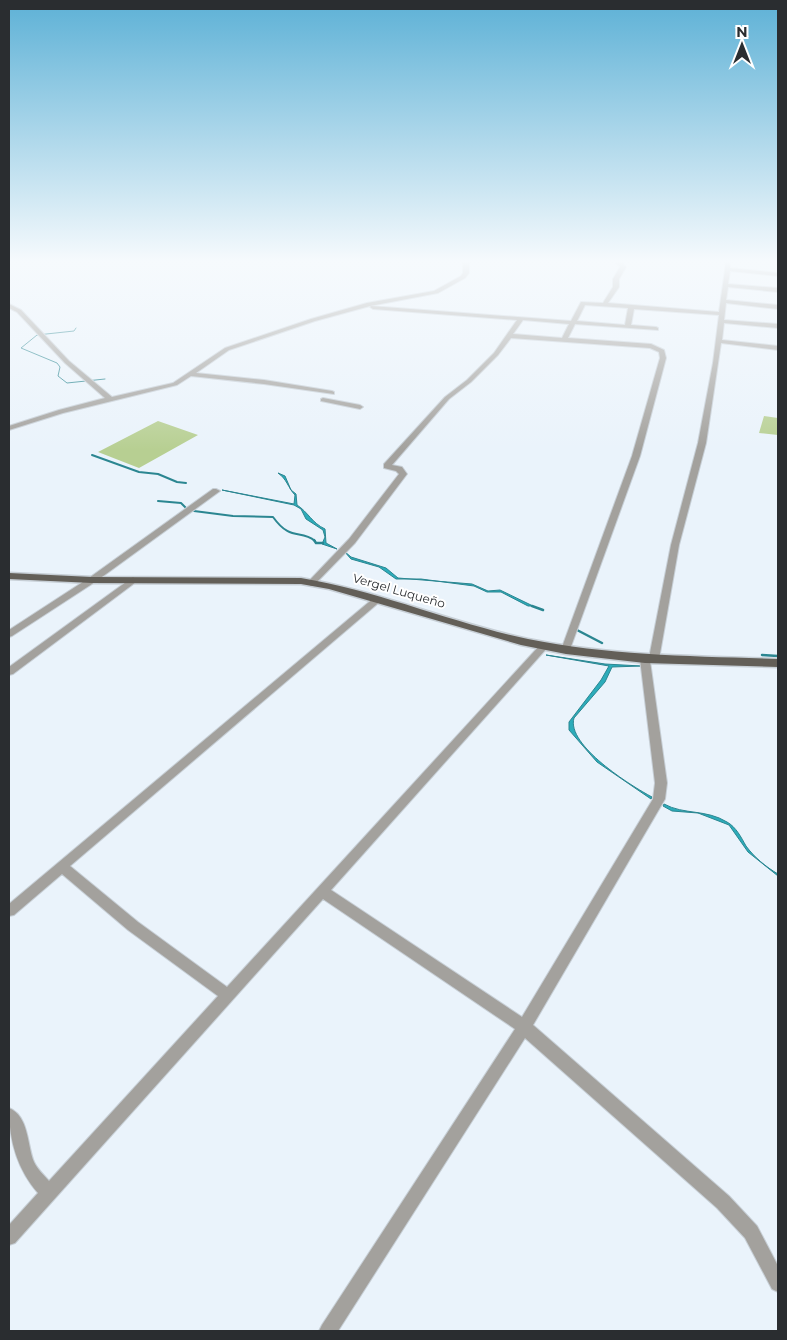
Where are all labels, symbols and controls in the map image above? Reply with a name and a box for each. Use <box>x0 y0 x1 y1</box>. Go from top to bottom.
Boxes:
north arrow <box>717 20 767 70</box>
text: N <box>736 23 748 41</box>
street label: Vergel Luqueño <box>351 570 447 611</box>

